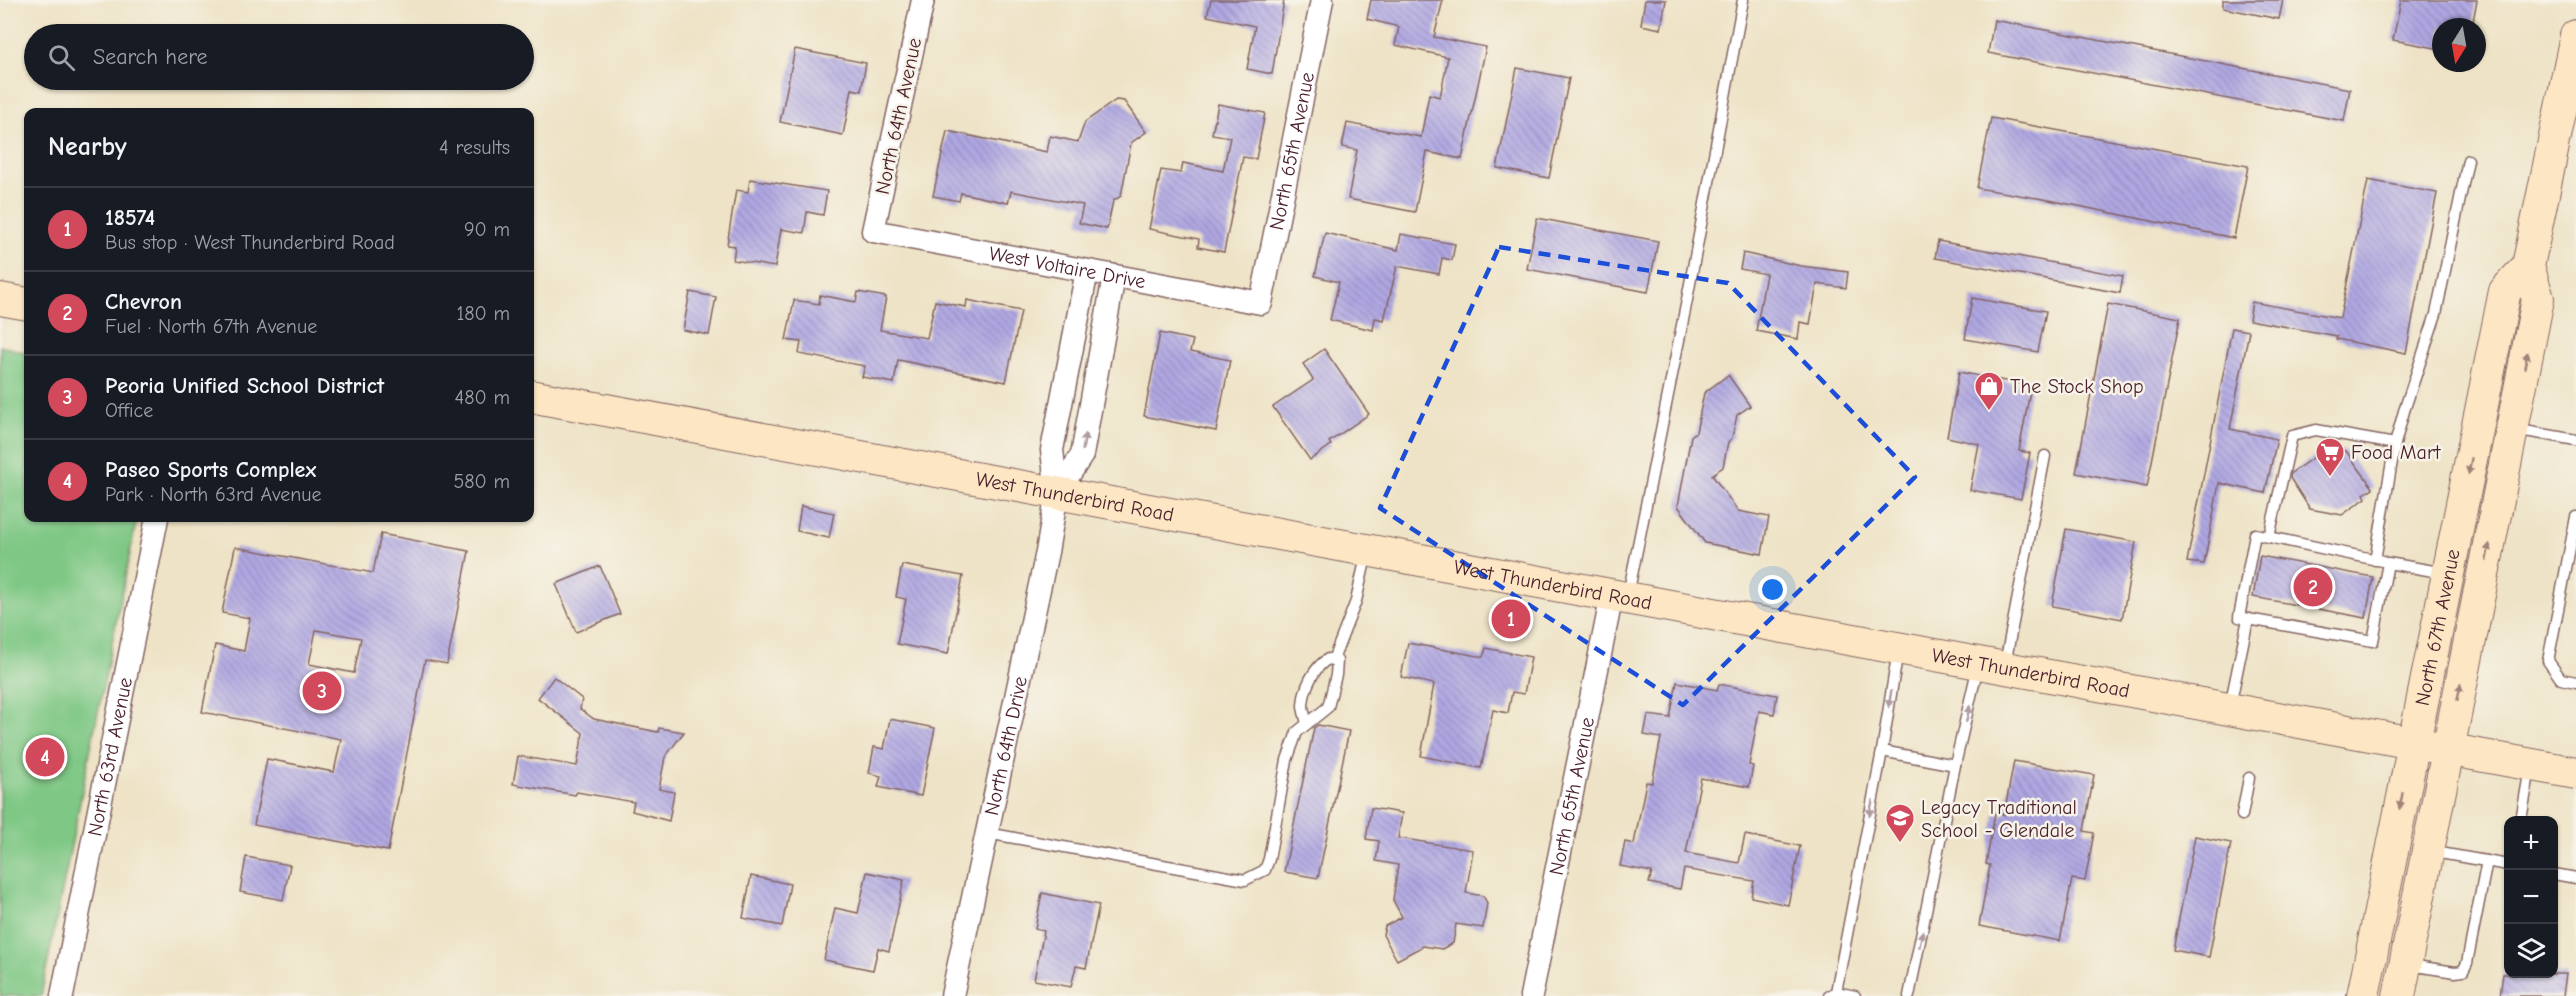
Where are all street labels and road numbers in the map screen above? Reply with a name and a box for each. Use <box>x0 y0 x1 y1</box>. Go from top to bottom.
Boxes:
street label: North 64th Avenue <box>871 36 926 196</box>
street label: North 65th Avenue <box>1265 70 1319 232</box>
street label: West Voltaire Drive <box>987 242 1147 293</box>
street label: West Thunderbird Road <box>974 467 1176 526</box>
street label: North 67th Avenue <box>2411 547 2465 708</box>
street label: West Thunderbird Road <box>1452 555 1654 614</box>
street label: West Thunderbird Road <box>1930 644 2132 703</box>
street label: North 64th Drive <box>980 674 1032 817</box>
street label: North 63rd Avenue <box>83 675 137 838</box>
street label: North 65th Avenue <box>1545 715 1599 877</box>

